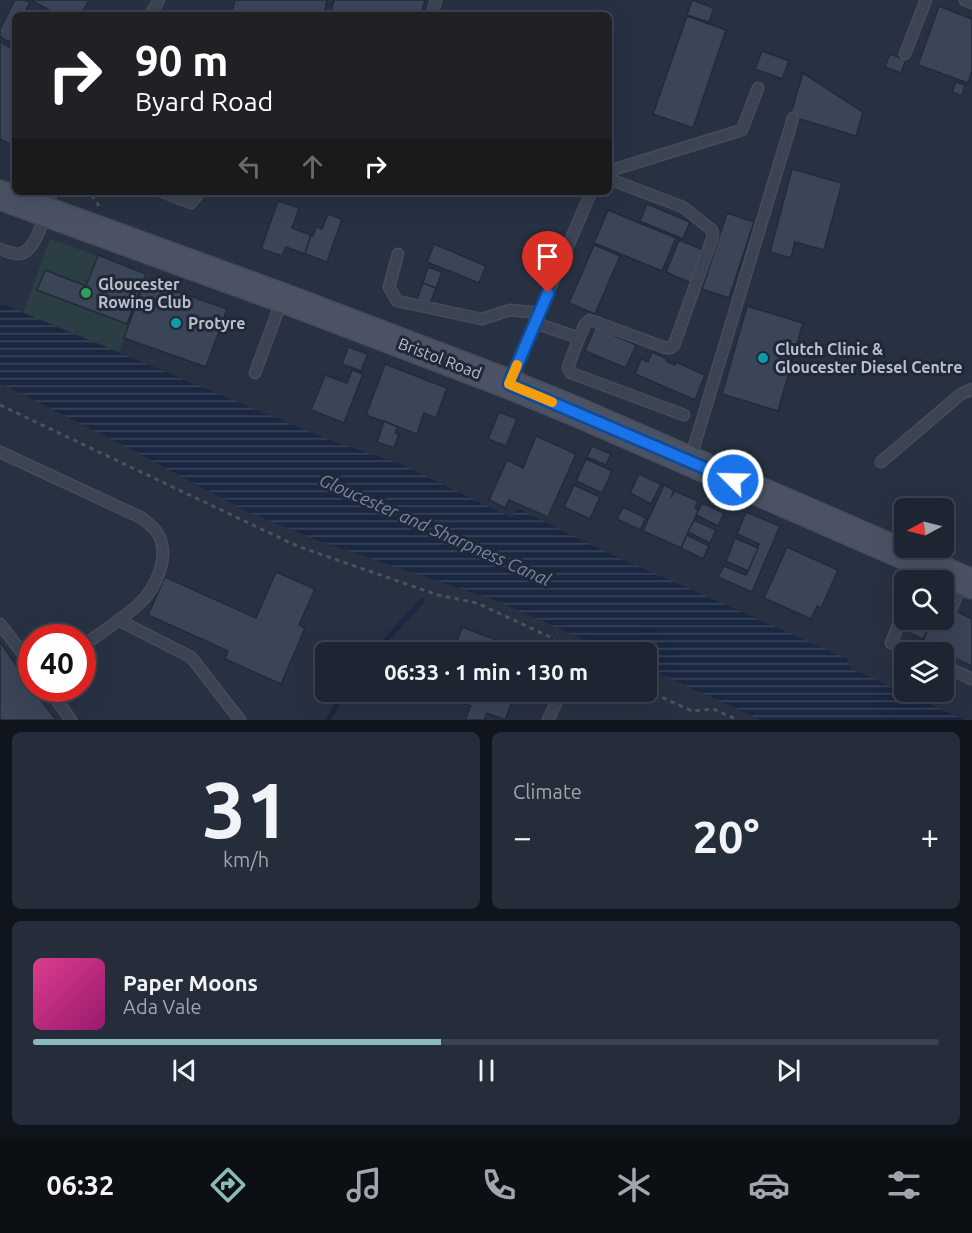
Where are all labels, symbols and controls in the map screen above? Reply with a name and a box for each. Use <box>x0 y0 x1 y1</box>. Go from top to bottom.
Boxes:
icon: right <box>36 36 114 114</box>
text: 90 m <box>135 37 229 84</box>
text: Byard Road <box>135 86 273 116</box>
icon: left <box>233 150 266 183</box>
icon: ahead <box>296 150 329 183</box>
icon: right <box>359 150 392 183</box>
pin <box>522 231 573 293</box>
icon: arrive <box>531 240 564 273</box>
place label: Gloucester Rowing Club <box>98 275 191 311</box>
marker: Gloucester Rowing Club <box>79 286 93 300</box>
place label: Protyre <box>188 314 245 332</box>
marker: Protyre <box>169 316 183 330</box>
street label: Bristol Road <box>396 334 484 382</box>
place label: Clutch Clinic & Gloucester Diesel Centre <box>775 340 962 376</box>
marker: Clutch Clinic & Gloucester Diesel Centre <box>756 351 770 365</box>
position arrow <box>701 448 765 512</box>
water label: Gloucester and Sharpness Canal <box>317 469 554 589</box>
north arrow <box>894 498 954 558</box>
map controls <box>894 498 954 702</box>
button: search <box>894 570 954 630</box>
speed limit sign: 40 <box>18 624 96 702</box>
button: layers <box>894 642 954 702</box>
text: 06:33 · 1 min · 130 m <box>384 659 588 684</box>
text: 31 <box>202 765 290 853</box>
text: Climate <box>513 780 582 803</box>
text: 20° <box>693 811 759 862</box>
text: − <box>513 818 532 855</box>
text: + <box>920 818 939 855</box>
text: km/h <box>223 848 269 871</box>
text: Paper Moons <box>123 970 258 995</box>
text: Ada Vale <box>123 995 201 1018</box>
icon: previous <box>168 1054 201 1087</box>
icon: pause <box>470 1054 503 1087</box>
icon: next <box>772 1054 805 1087</box>
icon: directions <box>207 1164 249 1206</box>
icon: music <box>343 1164 385 1206</box>
icon: phone <box>478 1164 520 1206</box>
icon: climate <box>613 1164 655 1206</box>
icon: car <box>748 1164 790 1206</box>
icon: filters <box>883 1164 925 1206</box>
text: 06:32 <box>47 1170 114 1200</box>

